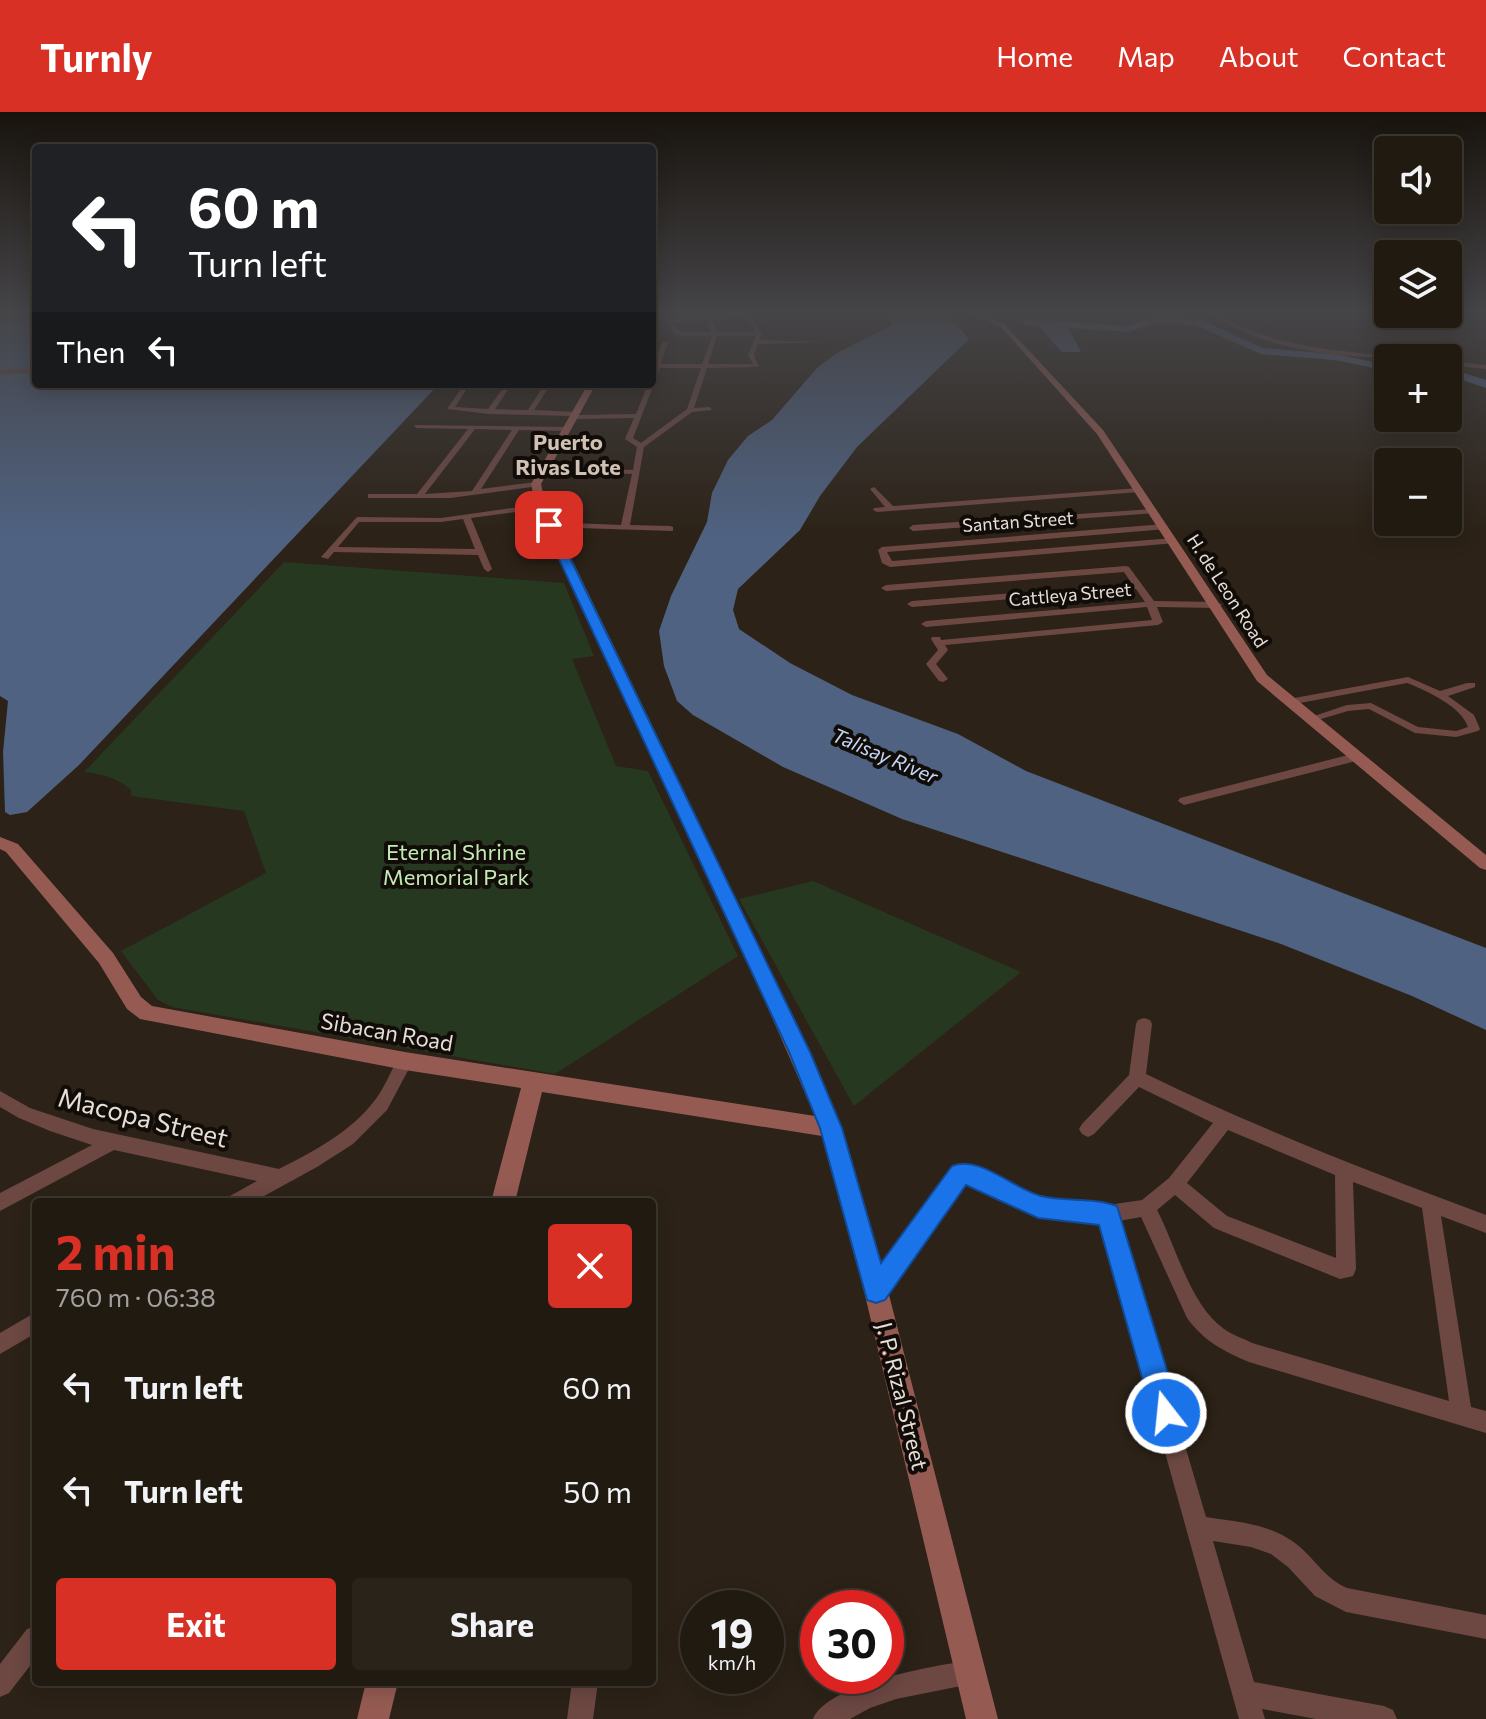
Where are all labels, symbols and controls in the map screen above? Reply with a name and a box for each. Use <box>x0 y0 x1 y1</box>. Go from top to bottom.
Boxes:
text: Turnly <box>40 33 153 80</box>
text: Home <box>996 39 1073 73</box>
text: Map <box>1117 39 1175 73</box>
text: About <box>1219 39 1299 73</box>
text: Contact <box>1343 39 1446 73</box>
map controls <box>1374 136 1462 536</box>
button: sound <box>1374 136 1462 224</box>
text: 60 m <box>188 171 319 240</box>
icon: left <box>56 176 160 280</box>
text: Turn left <box>188 240 327 284</box>
button: layers <box>1374 240 1462 328</box>
icon: left <box>141 328 185 372</box>
text: Then <box>56 332 125 369</box>
button: + <box>1374 344 1462 432</box>
district label: Puerto Rivas Lote <box>515 428 621 480</box>
button: − <box>1374 448 1462 536</box>
pin <box>515 491 583 559</box>
icon: arrive <box>527 503 571 547</box>
street label: Santan Street <box>961 506 1074 536</box>
street label: H. de Leon Road <box>1183 530 1273 651</box>
street label: Cattleya Street <box>1008 578 1132 610</box>
water label: Talisay River <box>829 722 943 788</box>
park label: Eternal Shrine Memorial Park <box>383 838 529 890</box>
street label: Sibacan Road <box>319 1007 455 1056</box>
street label: Macopa Street <box>55 1080 232 1153</box>
text: 2 min <box>56 1221 176 1280</box>
button: close <box>548 1224 632 1308</box>
text: 760 m · 06:38 <box>56 1281 216 1312</box>
street label: J. P. Rizal Street <box>871 1319 934 1473</box>
icon: left <box>56 1364 100 1408</box>
text: Turn left <box>124 1368 243 1405</box>
text: 60 m <box>562 1368 632 1405</box>
position arrow <box>1124 1371 1208 1455</box>
icon: left <box>56 1468 100 1512</box>
text: Turn left <box>124 1472 243 1509</box>
text: 50 m <box>563 1472 632 1509</box>
button: Exit <box>56 1578 336 1670</box>
button: Share <box>352 1578 632 1670</box>
speed limit sign: 30 <box>800 1590 904 1694</box>
text: 19 <box>711 1607 753 1656</box>
text: km/h <box>708 1650 756 1674</box>

